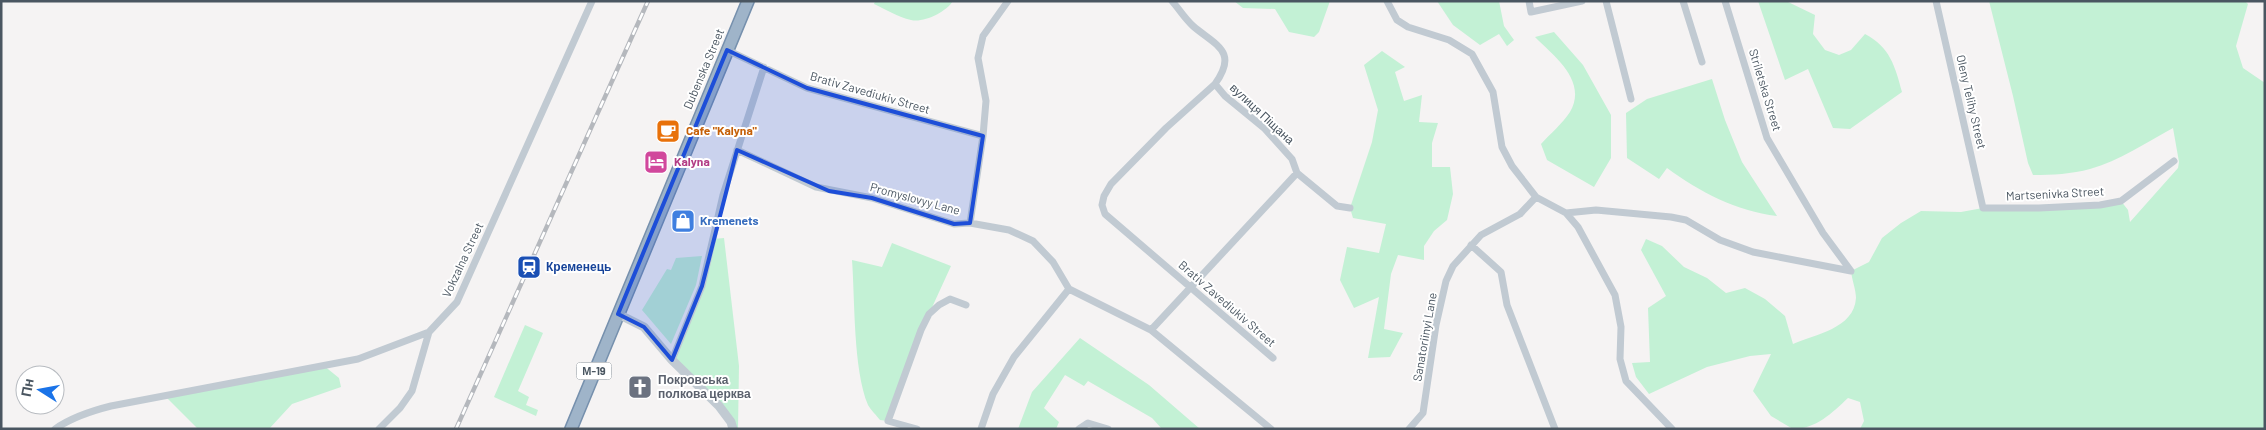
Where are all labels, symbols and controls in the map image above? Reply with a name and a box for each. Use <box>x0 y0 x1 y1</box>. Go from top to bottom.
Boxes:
street label: Dubenska Street <box>680 26 726 111</box>
street label: Striletska Street <box>1747 47 1785 133</box>
street label: Oleny Telihy Street <box>1954 53 1990 150</box>
street label: Brativ Zavediukiv Street <box>809 68 932 116</box>
street label: вулиця Піщана <box>1227 80 1298 147</box>
cafe icon: Cafe "Kalyna" <box>655 118 681 144</box>
place label: Cafe "Kalyna" <box>686 123 757 137</box>
hotel icon: Kalyna <box>643 149 669 175</box>
place label: Kalyna <box>674 154 710 168</box>
street label: Promyslovyy Lane <box>869 179 962 217</box>
street label: Martsenivka Street <box>2006 183 2104 203</box>
shop icon: Kremenets <box>670 208 696 234</box>
place label: Kremenets <box>700 213 759 227</box>
street label: Vokzalna Street <box>439 220 486 299</box>
station icon: Кременець <box>516 254 542 280</box>
street label: Brativ Zavediukiv Street <box>1176 257 1279 349</box>
place label: Кременець <box>546 259 611 274</box>
street label: Sanatoriinyi Lane <box>1409 291 1439 382</box>
road number: М-19 <box>576 362 612 380</box>
north arrow <box>15 365 65 415</box>
place label: Покровська полкова церква <box>658 372 751 401</box>
church icon: Покровська полкова церква <box>627 374 653 400</box>
text: Пн <box>17 377 37 398</box>

